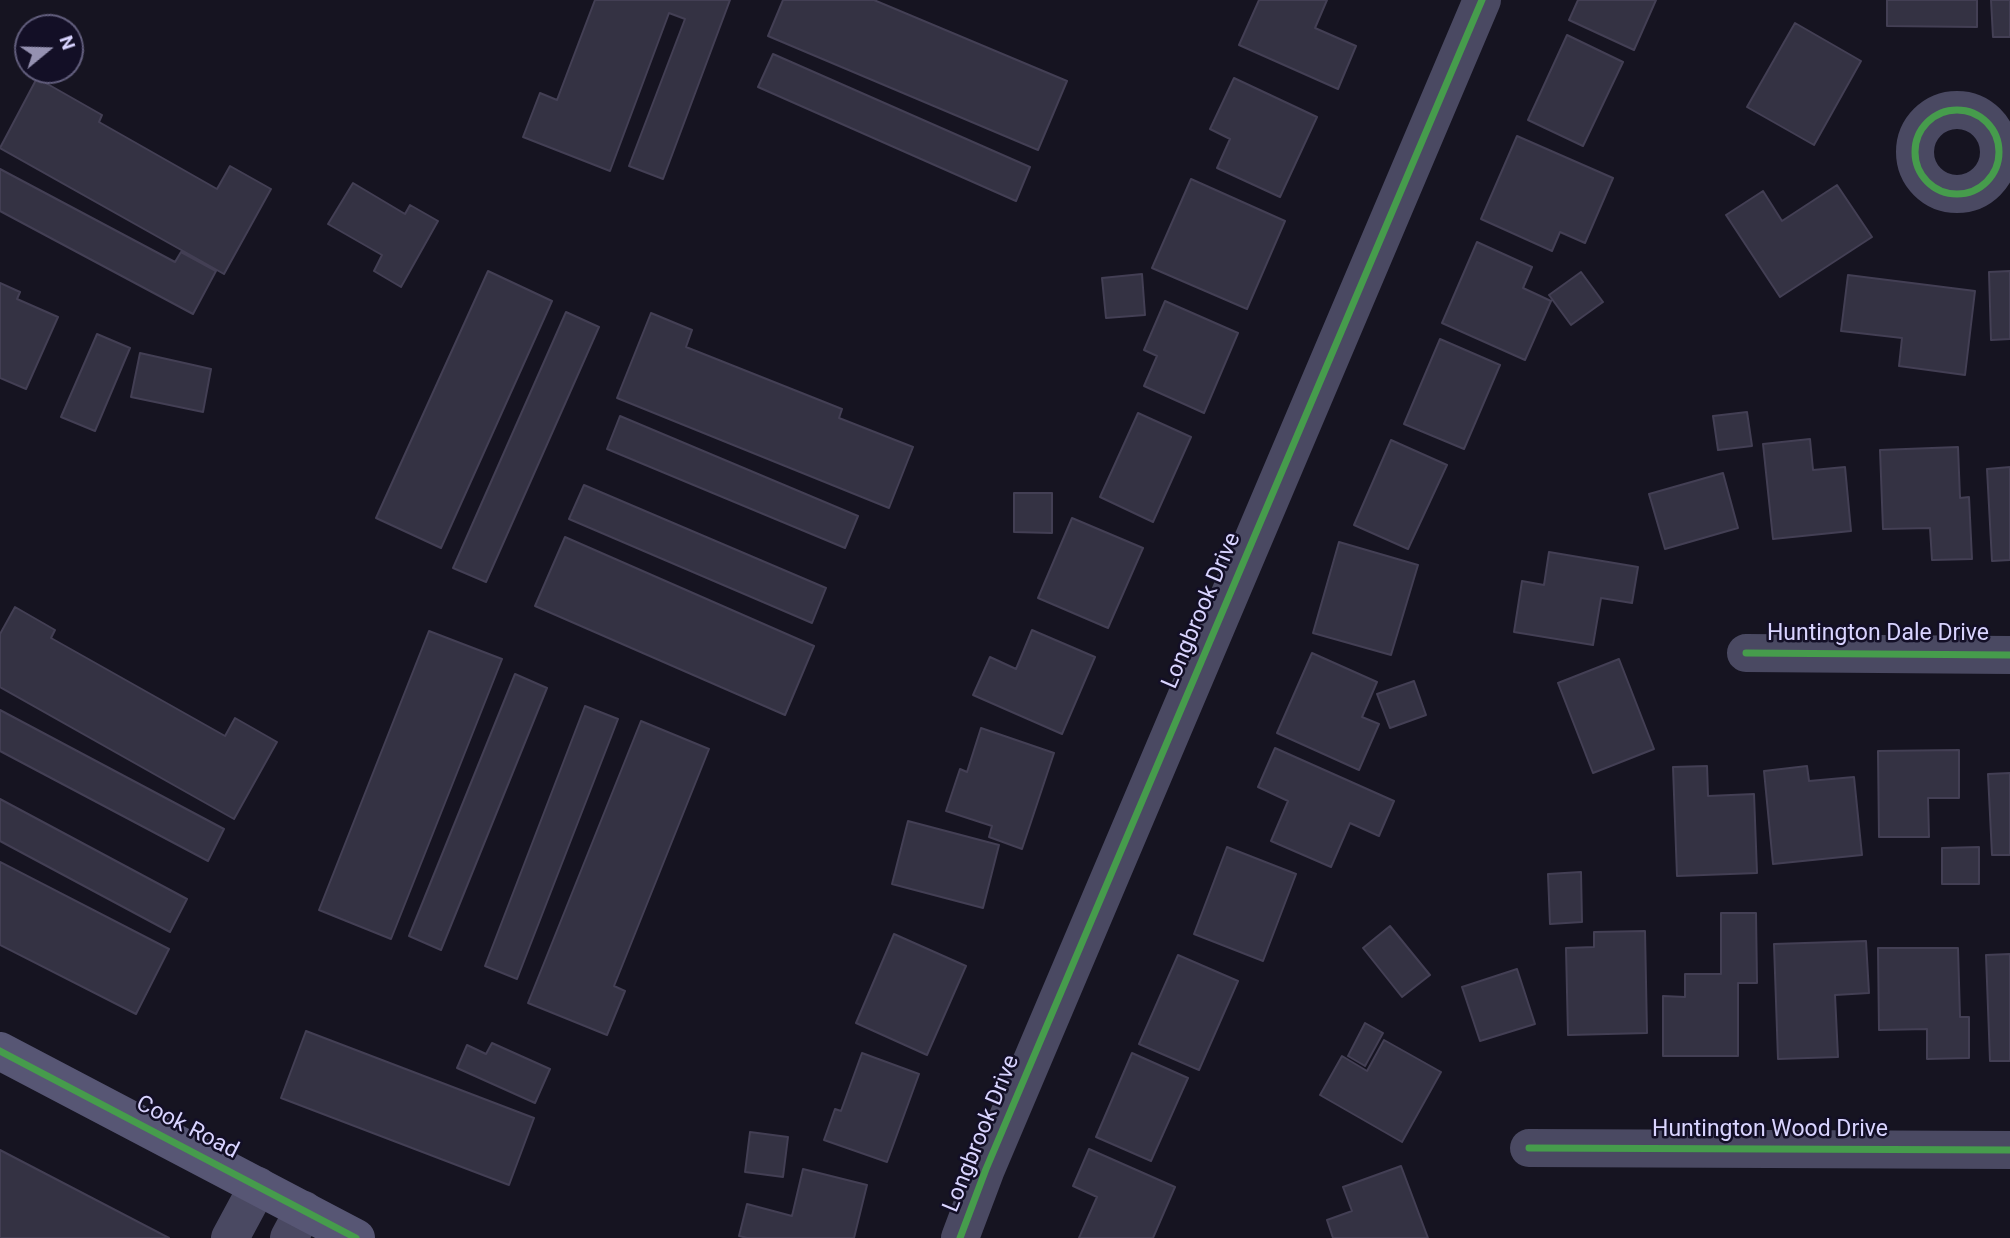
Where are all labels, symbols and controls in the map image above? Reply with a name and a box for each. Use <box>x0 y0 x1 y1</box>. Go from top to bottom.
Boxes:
north arrow <box>14 14 84 84</box>
text: N <box>54 33 80 53</box>
street label: Longbrook Drive <box>1157 529 1247 693</box>
street label: Huntington Dale Drive <box>1767 620 1989 648</box>
street label: Longbrook Drive <box>938 1051 1026 1217</box>
street label: Cook Road <box>131 1090 243 1166</box>
street label: Huntington Wood Drive <box>1652 1116 1888 1144</box>

